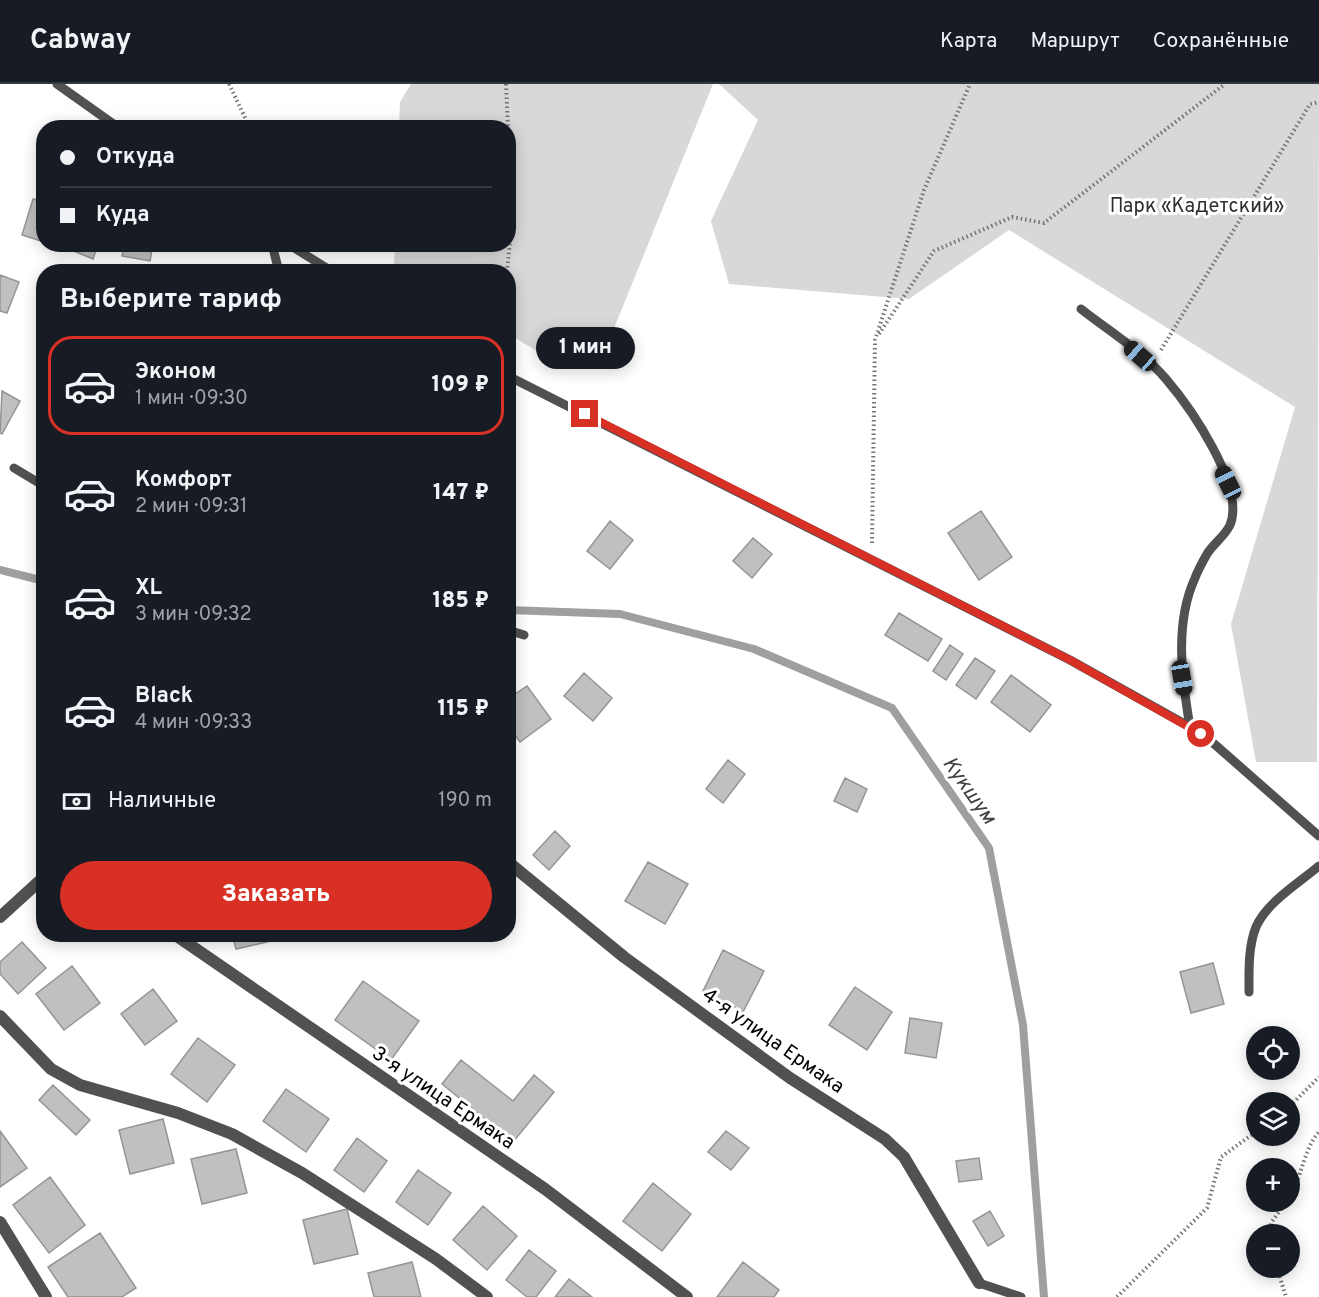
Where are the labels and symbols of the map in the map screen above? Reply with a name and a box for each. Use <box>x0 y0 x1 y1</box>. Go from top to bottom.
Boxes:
park label: Парк «Кадетский» <box>1110 194 1284 220</box>
callout: 1 мин <box>536 327 634 369</box>
car <box>1121 337 1159 375</box>
route end <box>571 400 598 427</box>
car <box>1212 463 1244 503</box>
car <box>1170 659 1194 697</box>
route start <box>1187 720 1214 747</box>
water label: Кукшум <box>936 752 1002 831</box>
street label: 4-я улица Ермака <box>697 983 849 1100</box>
street label: 3-я улица Ермака <box>366 1041 520 1156</box>

